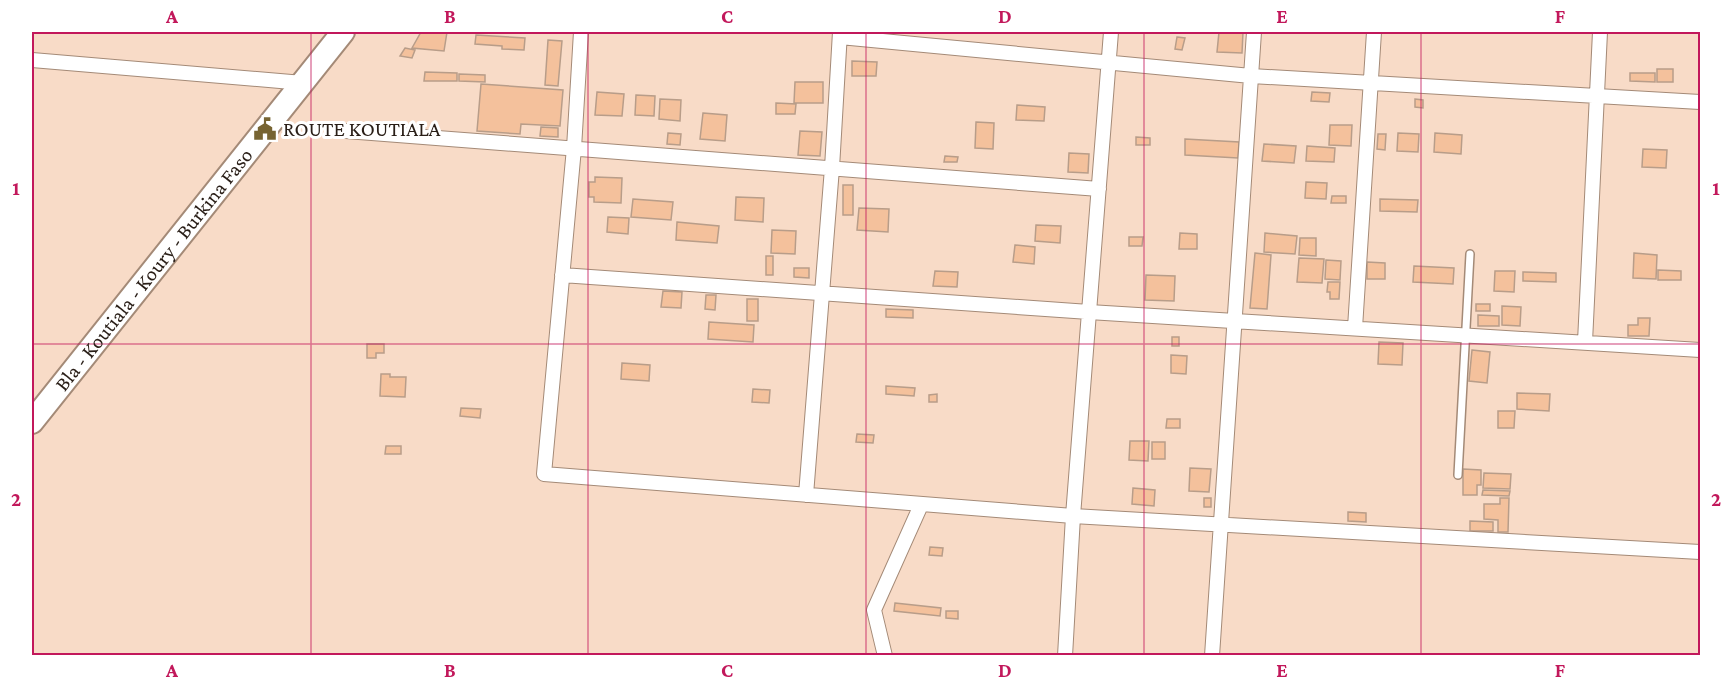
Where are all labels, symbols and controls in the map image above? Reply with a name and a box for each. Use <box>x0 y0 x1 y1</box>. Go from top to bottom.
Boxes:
text: A <box>165 5 179 27</box>
text: B <box>444 5 456 27</box>
text: C <box>721 5 733 27</box>
text: D <box>998 5 1012 27</box>
text: E <box>1276 5 1288 27</box>
text: F <box>1555 5 1566 27</box>
public building icon: ROUTE KOUTIALA <box>252 116 278 142</box>
place label: ROUTE KOUTIALA <box>283 117 441 141</box>
street label: Bla - Koutiala - Koury - Burkina Faso <box>50 143 258 396</box>
text: 1 <box>12 177 20 199</box>
text: 1 <box>1712 177 1720 199</box>
text: 2 <box>11 488 21 510</box>
text: 2 <box>1711 488 1721 510</box>
text: A <box>165 659 179 681</box>
text: B <box>444 659 456 681</box>
text: C <box>721 659 733 681</box>
text: D <box>998 659 1012 681</box>
text: E <box>1276 659 1288 681</box>
text: F <box>1555 659 1566 681</box>

